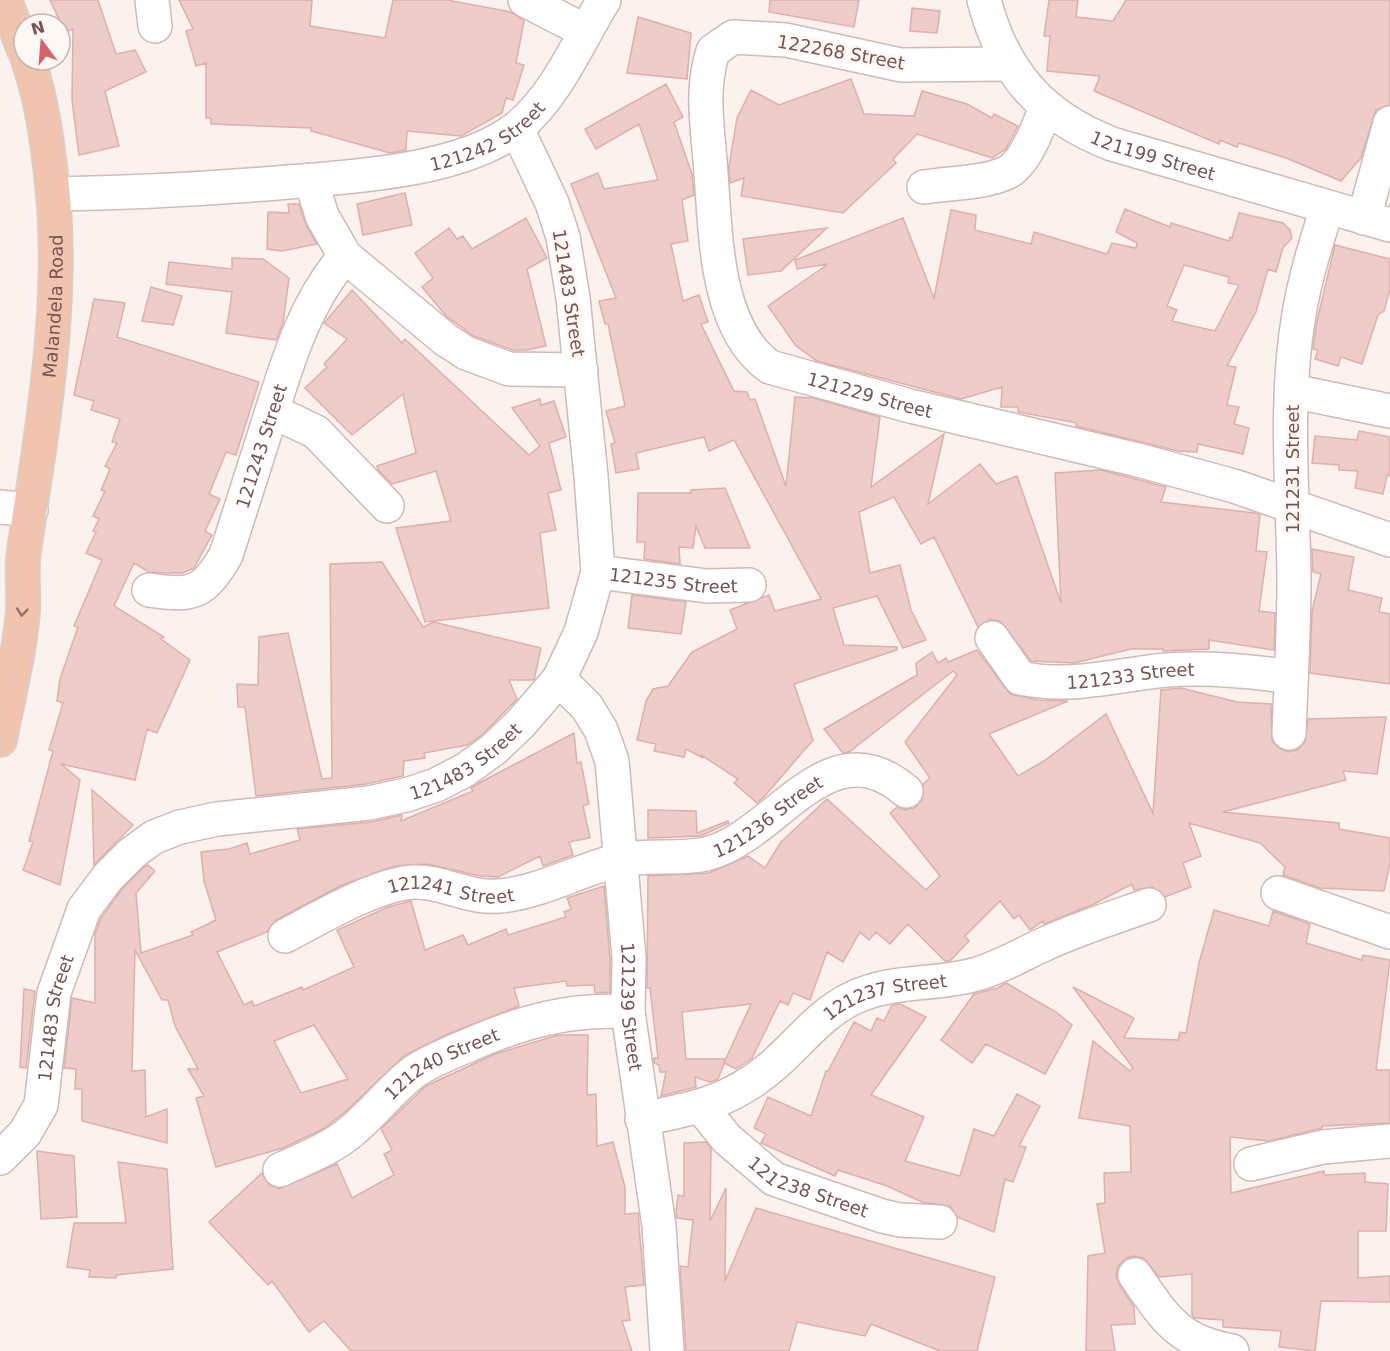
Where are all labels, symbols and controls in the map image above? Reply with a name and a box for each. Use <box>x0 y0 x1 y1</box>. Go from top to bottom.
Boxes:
north arrow <box>12 12 72 72</box>
text: N <box>29 17 47 39</box>
street label: 122268 Street <box>776 30 906 74</box>
street label: 121242 Street <box>427 97 549 175</box>
street label: 121199 Street <box>1087 126 1218 184</box>
street label: 121483 Street <box>549 228 589 358</box>
street label: Malandela Road <box>38 234 66 379</box>
street label: 121229 Street <box>805 367 935 421</box>
street label: 121243 Street <box>231 381 290 511</box>
street label: 121231 Street <box>1282 404 1303 534</box>
street label: 121235 Street <box>608 563 738 597</box>
one-way arrow <box>16 607 29 616</box>
street label: 121233 Street <box>1066 658 1195 693</box>
street label: 121483 Street <box>407 718 525 804</box>
street label: 121236 Street <box>710 771 826 862</box>
street label: 121241 Street <box>385 871 516 907</box>
street label: 121239 Street <box>617 941 647 1072</box>
street label: 121483 Street <box>33 952 77 1083</box>
street label: 121237 Street <box>819 970 948 1024</box>
street label: 121240 Street <box>380 1023 502 1104</box>
street label: 121238 Street <box>744 1151 871 1221</box>

